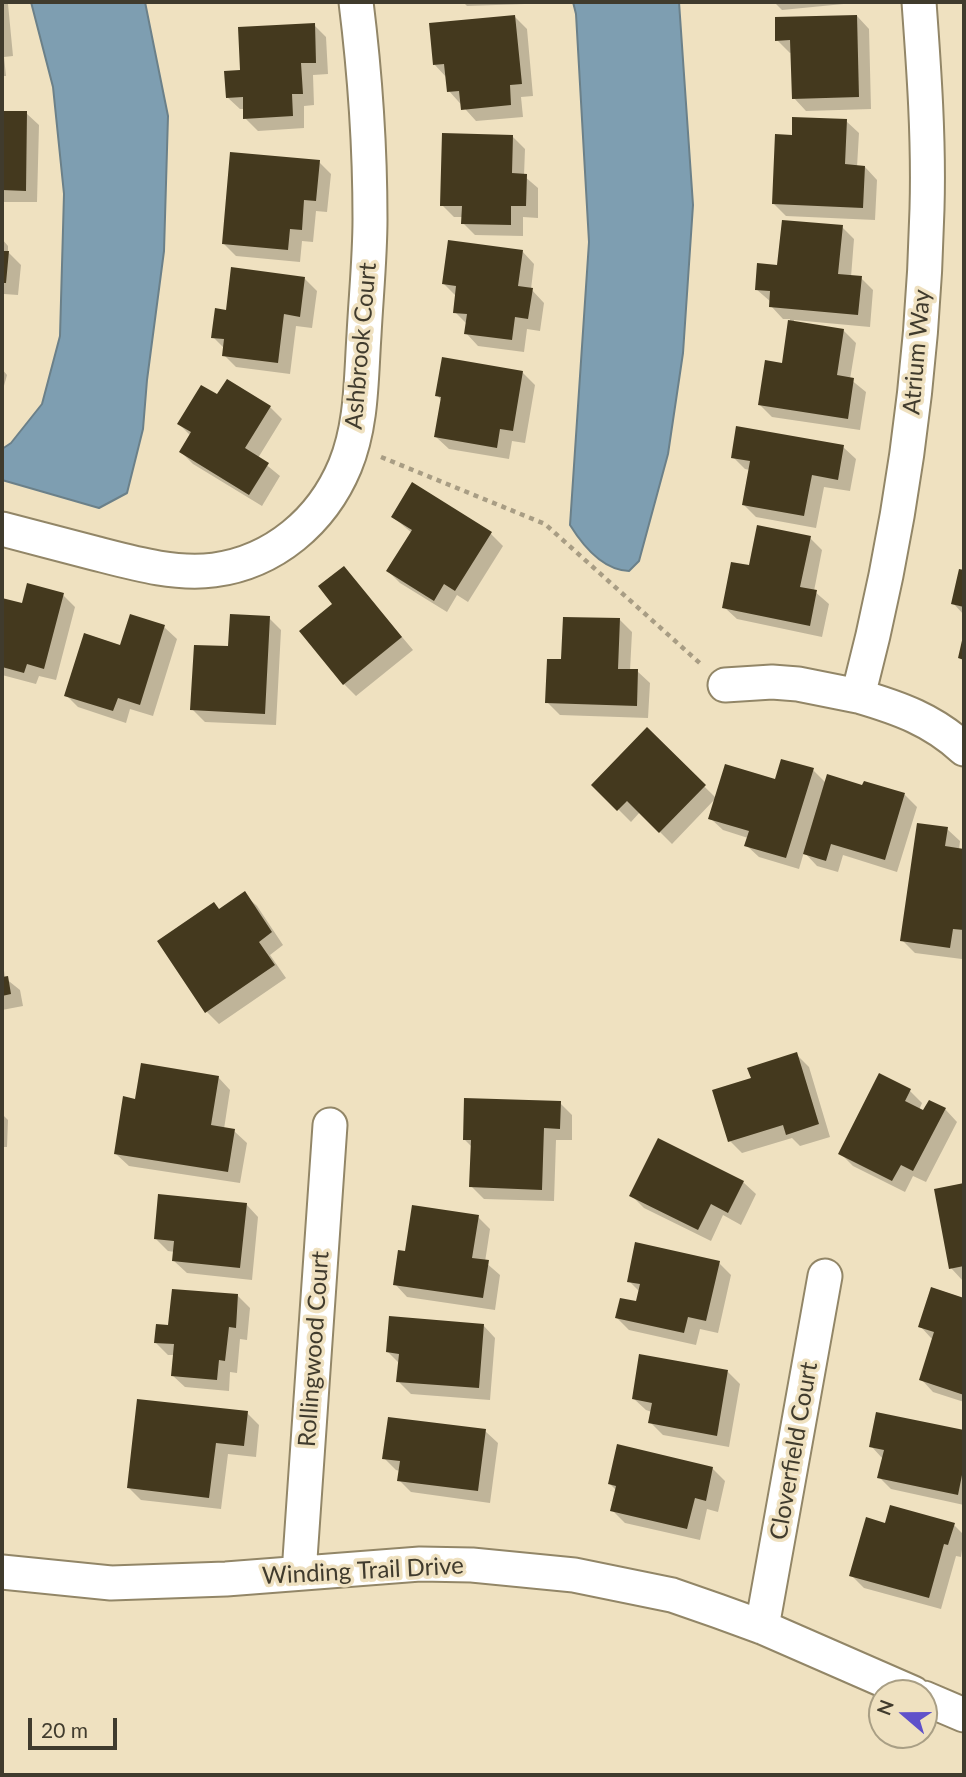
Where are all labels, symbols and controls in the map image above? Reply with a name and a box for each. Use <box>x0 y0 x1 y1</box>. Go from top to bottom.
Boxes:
street label: Ashbrook Court <box>339 261 383 431</box>
street label: Atrium Way <box>897 288 937 416</box>
street label: Rollingwood Court <box>293 1250 335 1448</box>
street label: Cloverfield Court <box>764 1360 824 1542</box>
street label: Winding Trail Drive <box>261 1551 465 1591</box>
north arrow <box>868 1679 938 1749</box>
text: N <box>871 1697 898 1718</box>
scale bar <box>32 1704 121 1748</box>
text: 20 m <box>41 1717 88 1742</box>

